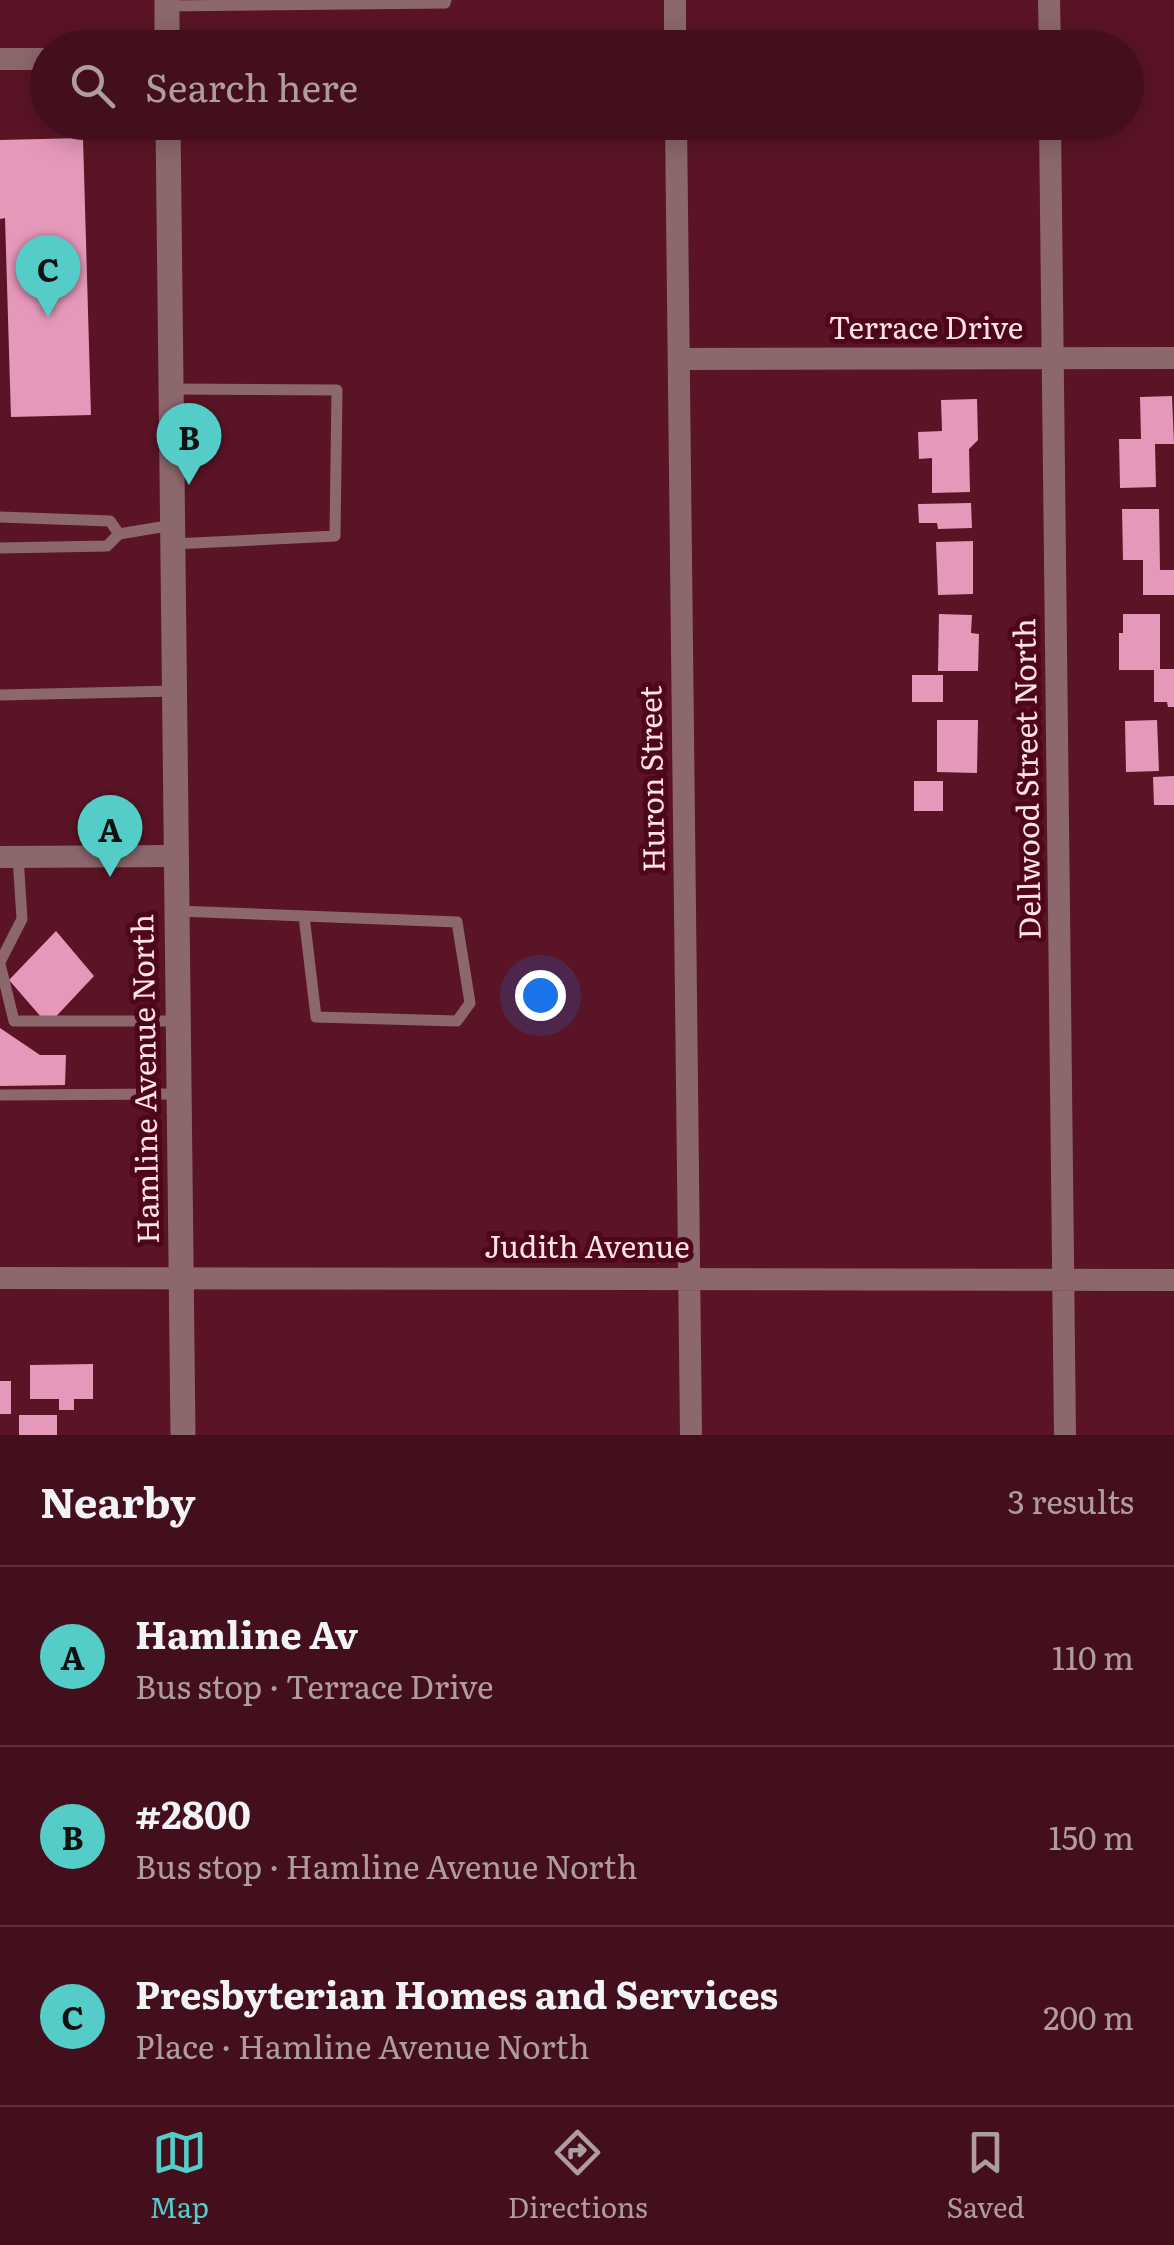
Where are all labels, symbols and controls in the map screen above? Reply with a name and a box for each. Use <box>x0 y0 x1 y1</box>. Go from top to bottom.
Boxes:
search box <box>30 30 1144 140</box>
text: Search here <box>145 57 358 114</box>
icon: search <box>65 58 120 113</box>
pin: C <box>15 234 80 317</box>
street label: Terrace Drive <box>829 304 1023 348</box>
pin: B <box>156 402 222 485</box>
street label: Dellwood Street North <box>1000 618 1050 940</box>
street label: Huron Street <box>626 685 674 873</box>
pin: A <box>78 794 142 877</box>
street label: Hamline Avenue North <box>118 914 168 1244</box>
your location <box>515 970 566 1021</box>
street label: Judith Avenue <box>484 1223 690 1267</box>
text: Nearby <box>40 1469 196 1531</box>
text: 3 results <box>1008 1476 1134 1524</box>
text: Hamline Av <box>135 1604 358 1661</box>
text: A <box>60 1632 85 1680</box>
text: 110 m <box>1052 1632 1134 1680</box>
text: Bus stop · Terrace Drive <box>135 1661 494 1709</box>
text: #2800 <box>135 1784 251 1841</box>
text: B <box>61 1812 84 1860</box>
text: 150 m <box>1049 1812 1134 1860</box>
text: Bus stop · Hamline Avenue North <box>135 1841 638 1889</box>
text: Presbyterian Homes and Services <box>135 1964 778 2021</box>
text: C <box>61 1992 84 2040</box>
text: 200 m <box>1043 1992 1134 2040</box>
text: Place · Hamline Avenue North <box>135 2021 590 2069</box>
tab: Map <box>149 2125 209 2227</box>
tab: Directions <box>508 2125 648 2227</box>
tab: Saved <box>947 2125 1025 2227</box>

